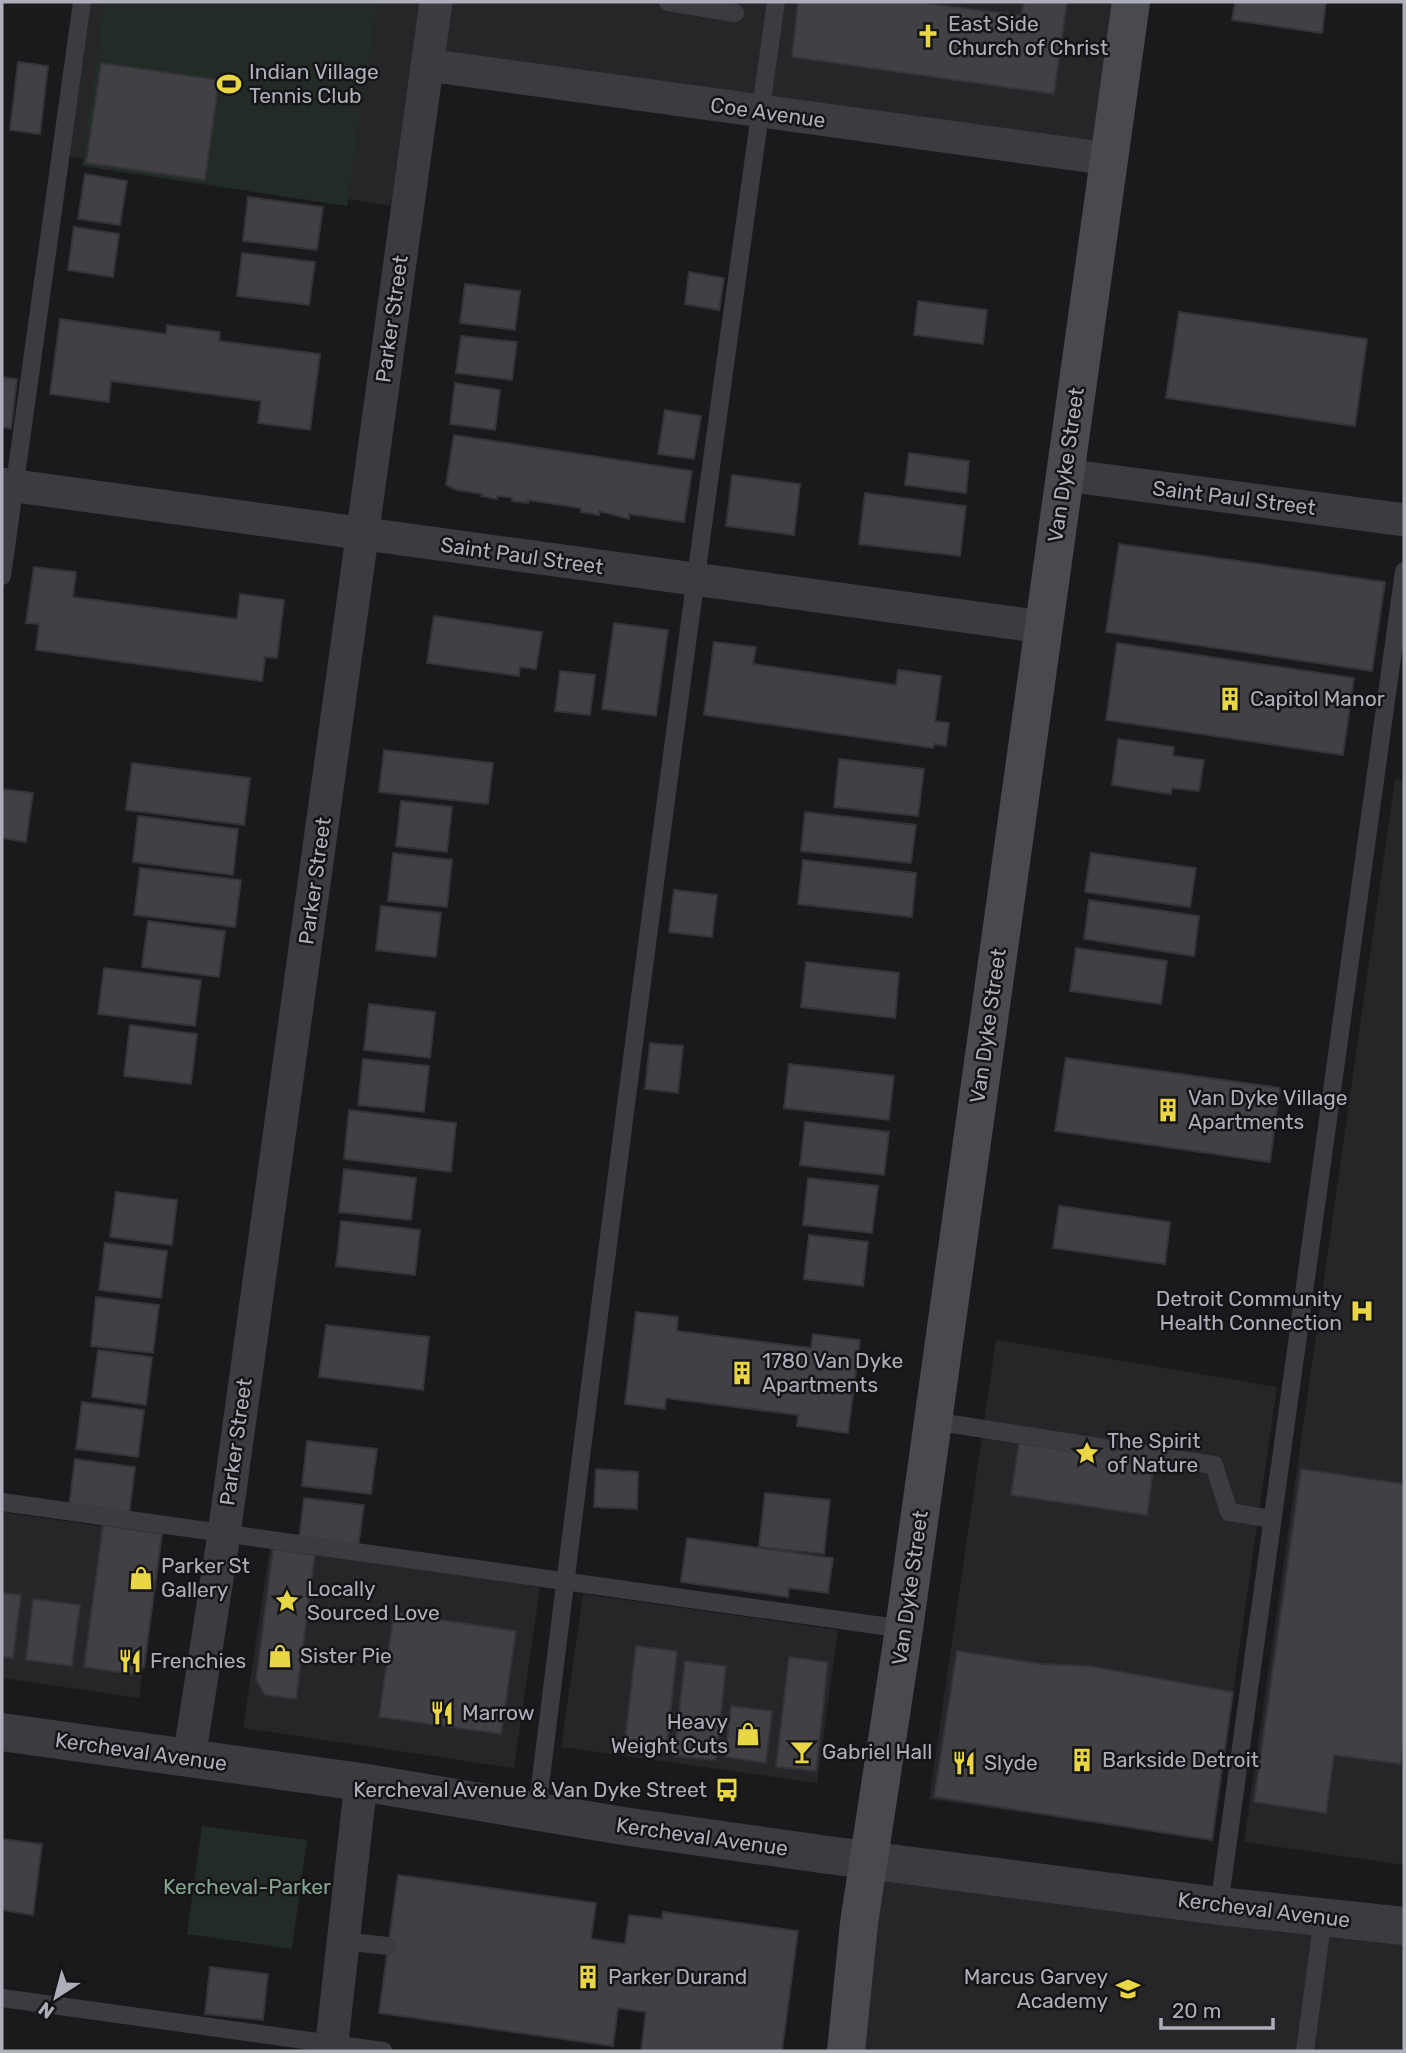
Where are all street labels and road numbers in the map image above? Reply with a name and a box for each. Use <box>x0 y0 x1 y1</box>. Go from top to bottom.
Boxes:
street label: Coe Avenue <box>709 92 827 133</box>
street label: Parker Street <box>370 254 413 384</box>
street label: Van Dyke Street <box>1042 386 1089 544</box>
street label: Saint Paul Street <box>1151 475 1317 520</box>
street label: Saint Paul Street <box>439 532 605 579</box>
street label: Parker Street <box>293 816 336 946</box>
street label: Van Dyke Street <box>964 947 1011 1105</box>
street label: Parker Street <box>214 1377 257 1507</box>
street label: Van Dyke Street <box>886 1509 933 1667</box>
street label: Kercheval Avenue <box>53 1727 229 1776</box>
street label: Kercheval Avenue <box>614 1812 790 1861</box>
street label: Kercheval Avenue <box>1177 1887 1352 1932</box>

